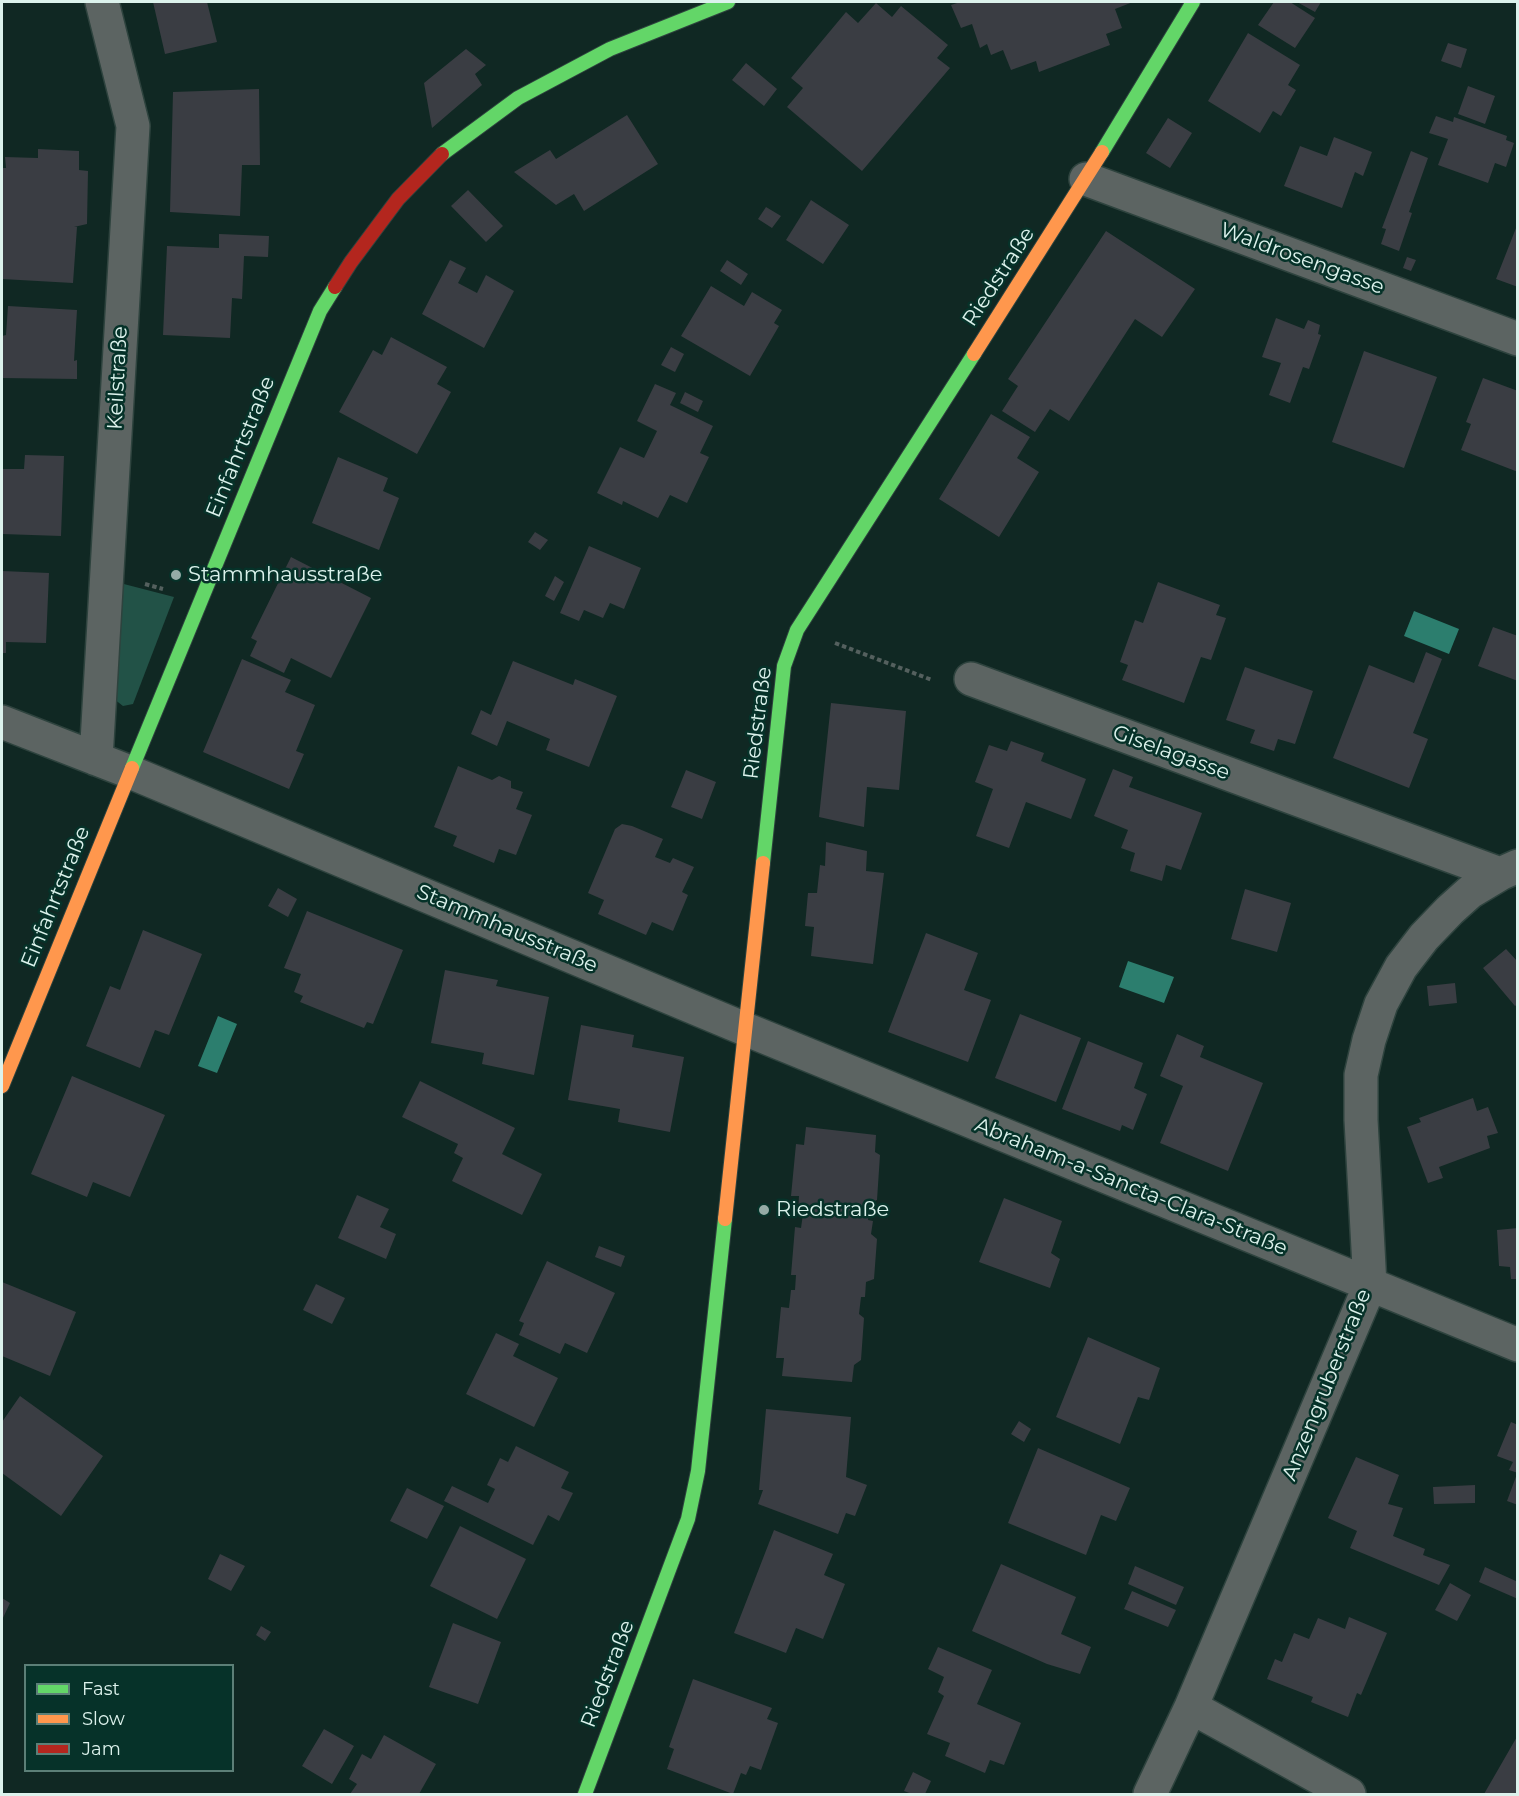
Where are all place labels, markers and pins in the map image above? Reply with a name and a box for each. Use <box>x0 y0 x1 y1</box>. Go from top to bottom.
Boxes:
place label: Stammhausstraße <box>188 562 382 588</box>
marker: Stammhausstraße <box>169 568 183 582</box>
place label: Riedstraße <box>776 1197 889 1223</box>
marker: Riedstraße <box>757 1203 771 1217</box>

